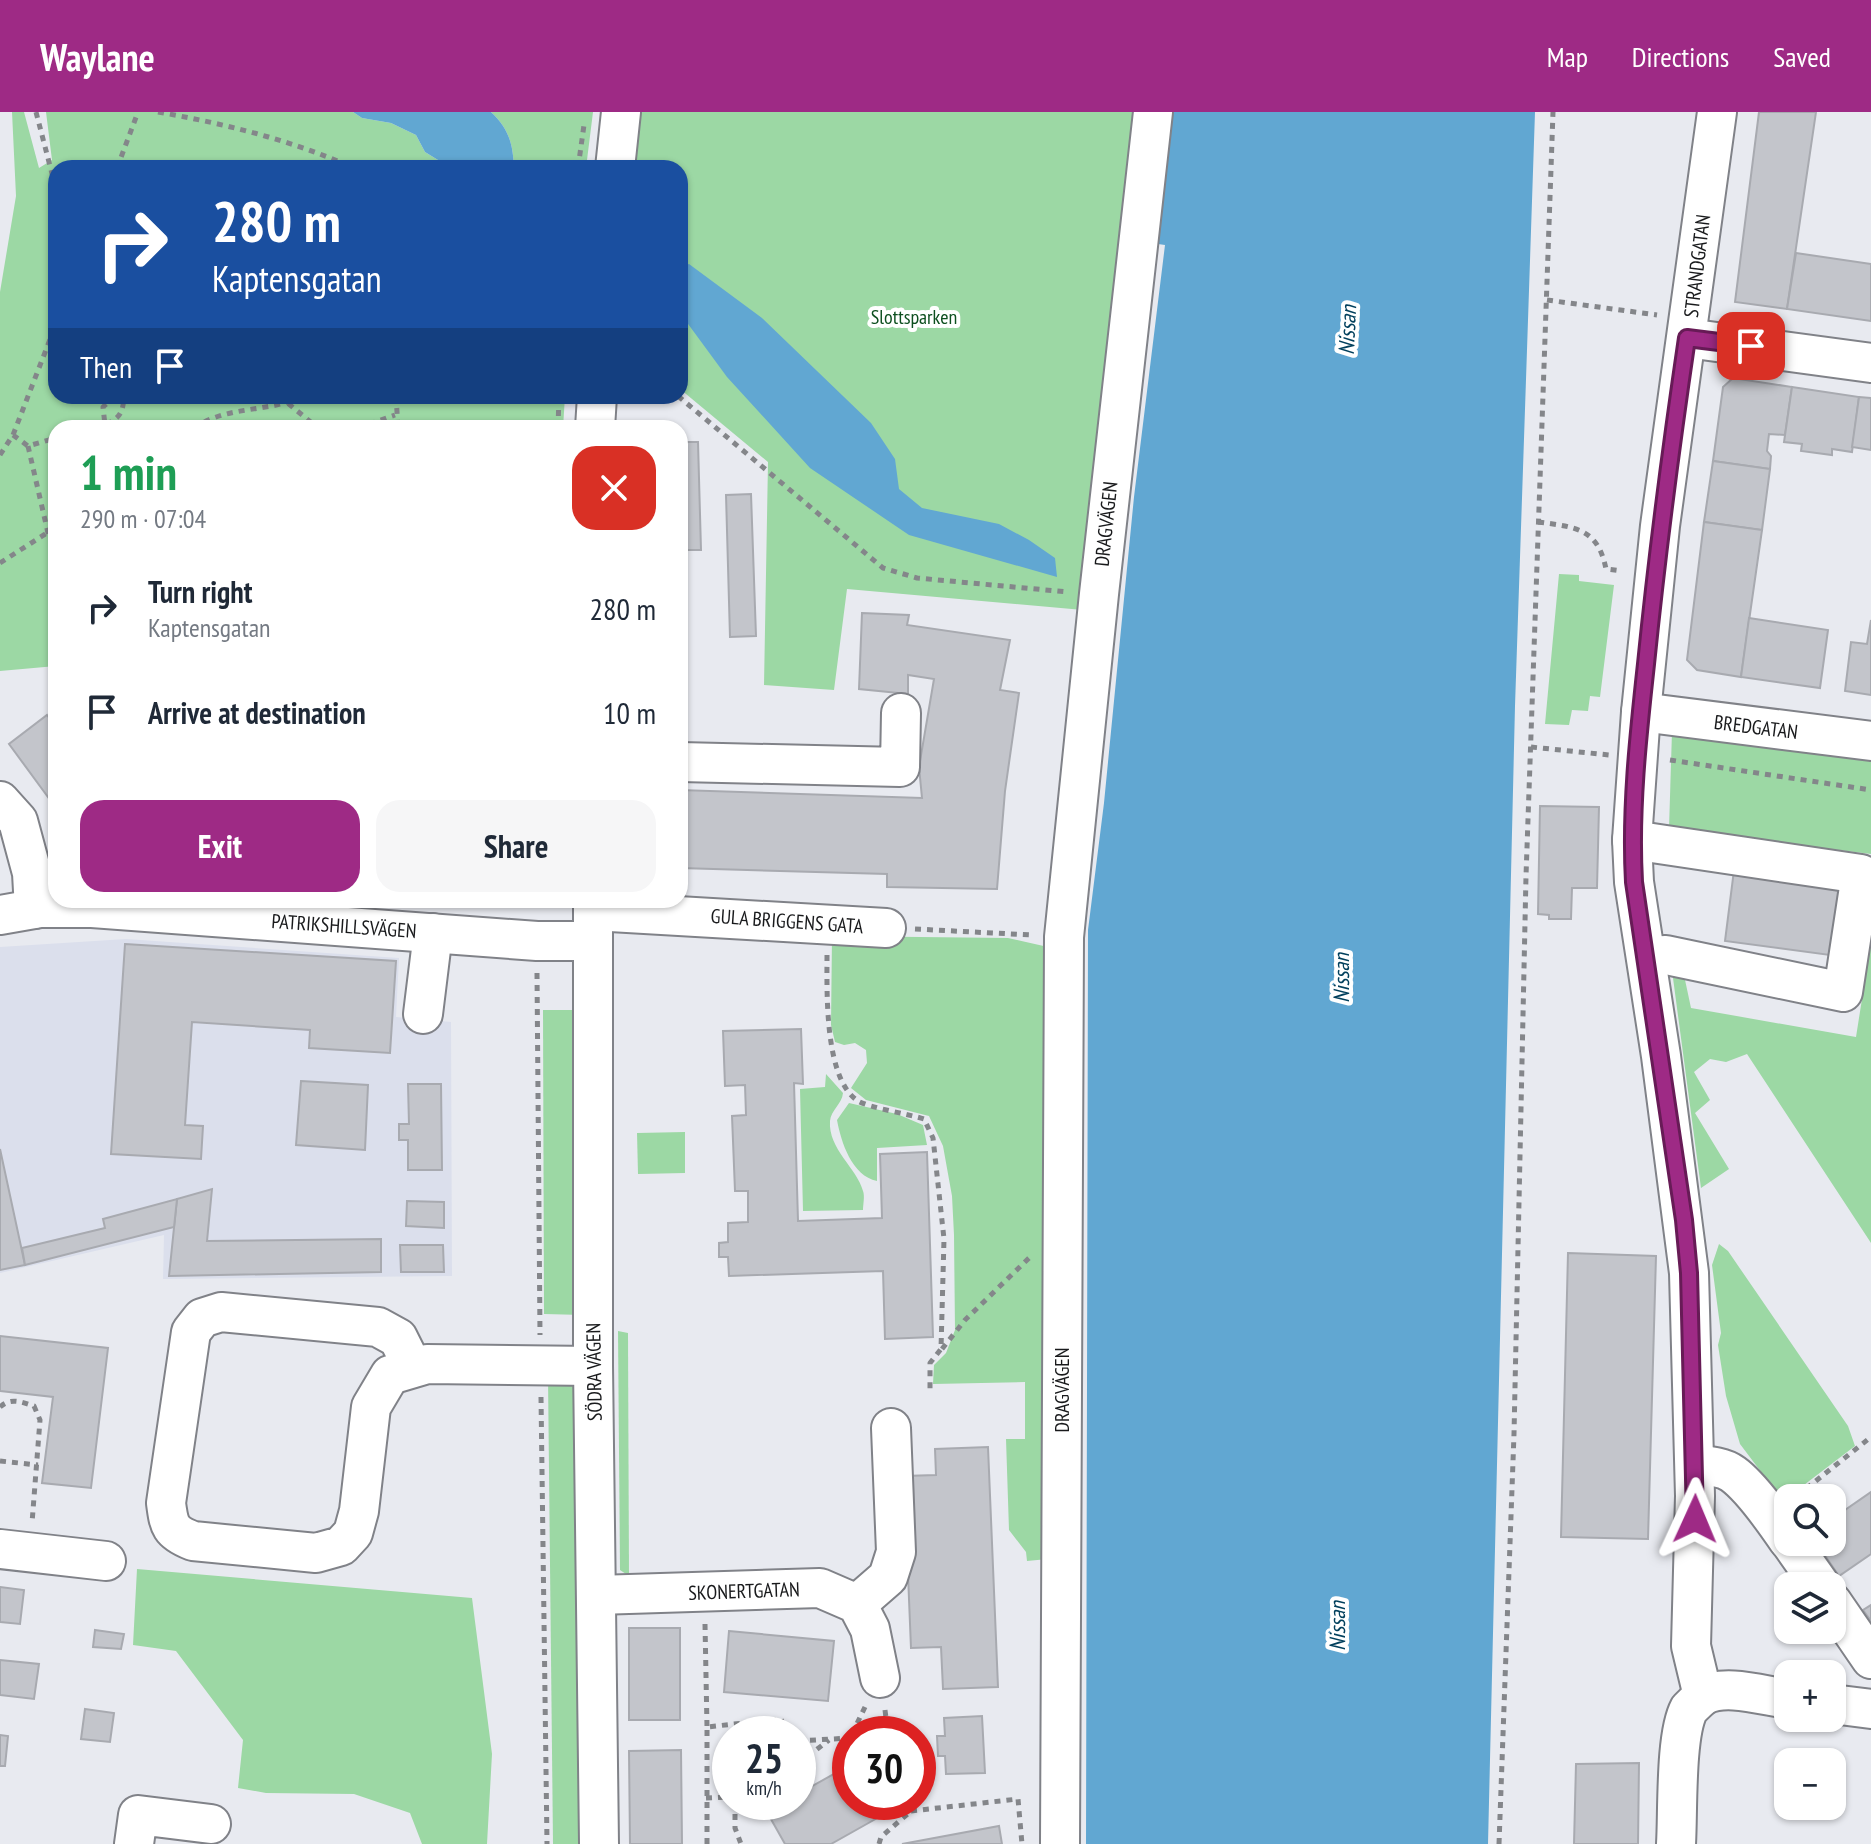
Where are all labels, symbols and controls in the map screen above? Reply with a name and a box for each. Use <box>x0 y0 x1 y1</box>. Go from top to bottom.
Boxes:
text: Waylane <box>40 32 155 81</box>
text: Map <box>1547 38 1588 75</box>
text: Directions <box>1632 38 1729 75</box>
text: Saved <box>1773 38 1831 75</box>
text: 280 m <box>212 185 341 257</box>
icon: right <box>80 192 184 296</box>
street label: STRANDGATAN <box>1678 213 1716 319</box>
text: Kaptensgatan <box>212 255 382 302</box>
water label: Nissan <box>1332 303 1362 356</box>
park label: Slottsparken <box>871 304 957 330</box>
pin <box>1717 312 1785 380</box>
icon: arrive <box>1729 324 1773 368</box>
icon: arrive <box>148 344 192 388</box>
text: Then <box>80 347 132 386</box>
text: 1 min <box>80 441 177 503</box>
button: close <box>572 446 656 530</box>
street label: DRAGVÄGEN <box>1089 480 1123 568</box>
text: 290 m · 07:04 <box>80 502 206 535</box>
text: Turn right <box>148 572 252 611</box>
icon: right <box>80 586 124 630</box>
text: 280 m <box>590 589 656 628</box>
text: Kaptensgatan <box>148 611 270 644</box>
icon: arrive <box>80 690 124 734</box>
text: Arrive at destination <box>148 693 366 732</box>
text: 10 m <box>603 693 656 732</box>
street label: BREDGATAN <box>1713 709 1799 745</box>
button: Exit <box>80 800 360 892</box>
button: Share <box>376 800 656 892</box>
street label: GULA BRIGGENS GATA <box>710 903 865 939</box>
street label: PATRIKSHILLSVÄGEN <box>271 908 417 944</box>
water label: Nissan <box>1327 952 1355 1003</box>
street label: SÖDRA VÄGEN <box>580 1323 608 1421</box>
street label: DRAGVÄGEN <box>1049 1347 1075 1433</box>
position arrow <box>1653 1477 1737 1561</box>
map controls <box>1774 1484 1846 1820</box>
button: search <box>1774 1484 1846 1556</box>
button: layers <box>1774 1572 1846 1644</box>
street label: SKONERTGATAN <box>688 1576 800 1606</box>
water label: Nissan <box>1323 1600 1351 1651</box>
button: + <box>1774 1660 1846 1732</box>
speed limit sign: 30 <box>832 1716 936 1820</box>
text: 25 <box>745 1732 783 1784</box>
button: − <box>1774 1748 1846 1820</box>
text: km/h <box>746 1775 782 1801</box>

